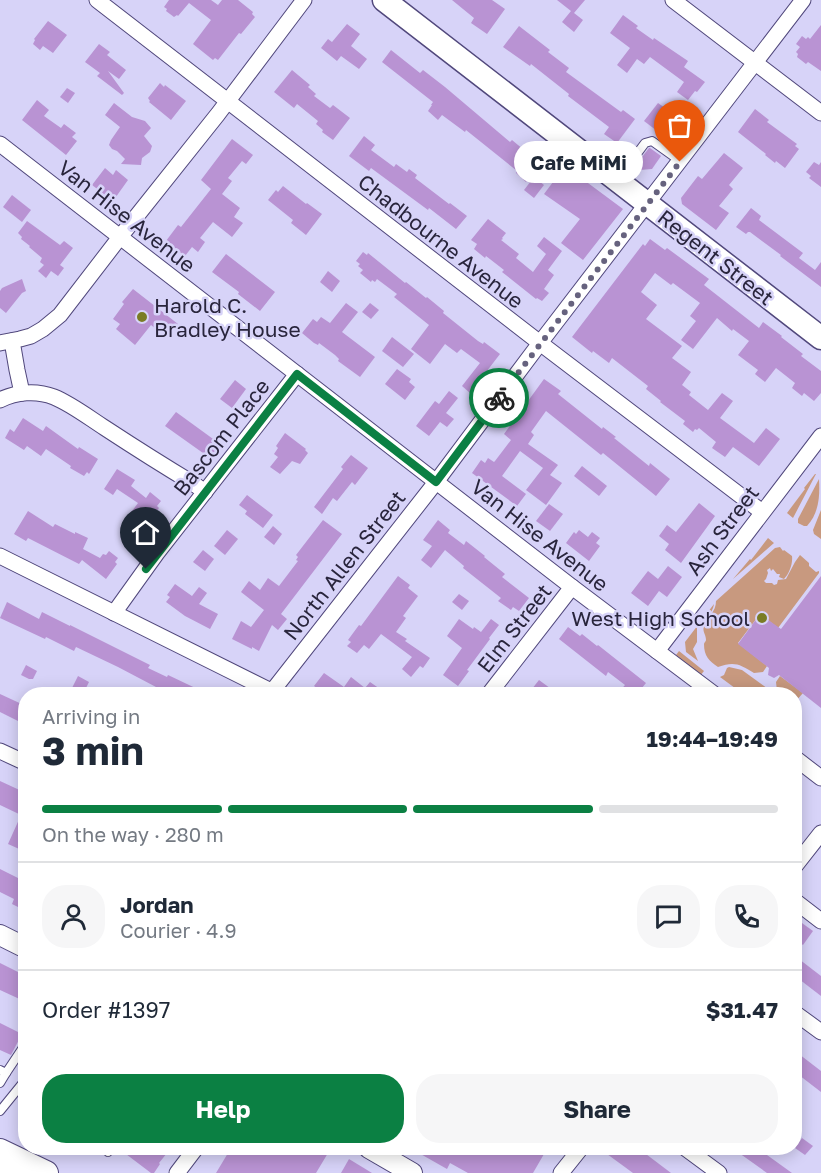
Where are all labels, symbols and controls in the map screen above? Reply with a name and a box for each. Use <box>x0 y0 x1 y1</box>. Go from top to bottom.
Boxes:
pin <box>654 100 705 162</box>
icon: bag <box>663 109 696 142</box>
callout: Cafe MiMi <box>515 141 644 183</box>
text: Cafe MiMi <box>530 150 627 174</box>
street label: Van Hise Avenue <box>53 154 201 278</box>
street label: Chadbourne Avenue <box>353 168 529 314</box>
street label: Regent Street <box>653 204 779 310</box>
place label: Harold C. Bradley House <box>154 292 301 342</box>
marker: Harold C. Bradley House <box>135 310 149 324</box>
courier <box>469 368 529 428</box>
street label: Bascom Place <box>167 373 275 501</box>
icon: bike <box>483 382 516 415</box>
street label: Van Hise Avenue <box>466 473 614 597</box>
street label: Ash Street <box>680 480 764 580</box>
street label: North Allen Street <box>277 485 411 645</box>
pin <box>120 507 171 569</box>
icon: home <box>129 516 162 549</box>
street label: Elm Street <box>471 578 557 678</box>
place label: West High School <box>571 605 750 631</box>
marker: West High School <box>755 611 769 625</box>
text: Arriving in <box>42 704 140 728</box>
text: 19:44–19:49 <box>646 725 778 752</box>
text: 3 min <box>42 727 144 774</box>
text: On the way · 280 m <box>42 822 224 846</box>
button: person <box>42 885 105 948</box>
button: chat <box>637 885 700 948</box>
button: phone <box>715 885 778 948</box>
text: Jordan <box>120 891 194 918</box>
text: Courier · 4.9 <box>120 918 237 942</box>
text: Order #1397 <box>42 996 170 1023</box>
text: $31.47 <box>706 996 778 1023</box>
button: Help <box>42 1074 404 1143</box>
button: Share <box>416 1074 778 1143</box>

